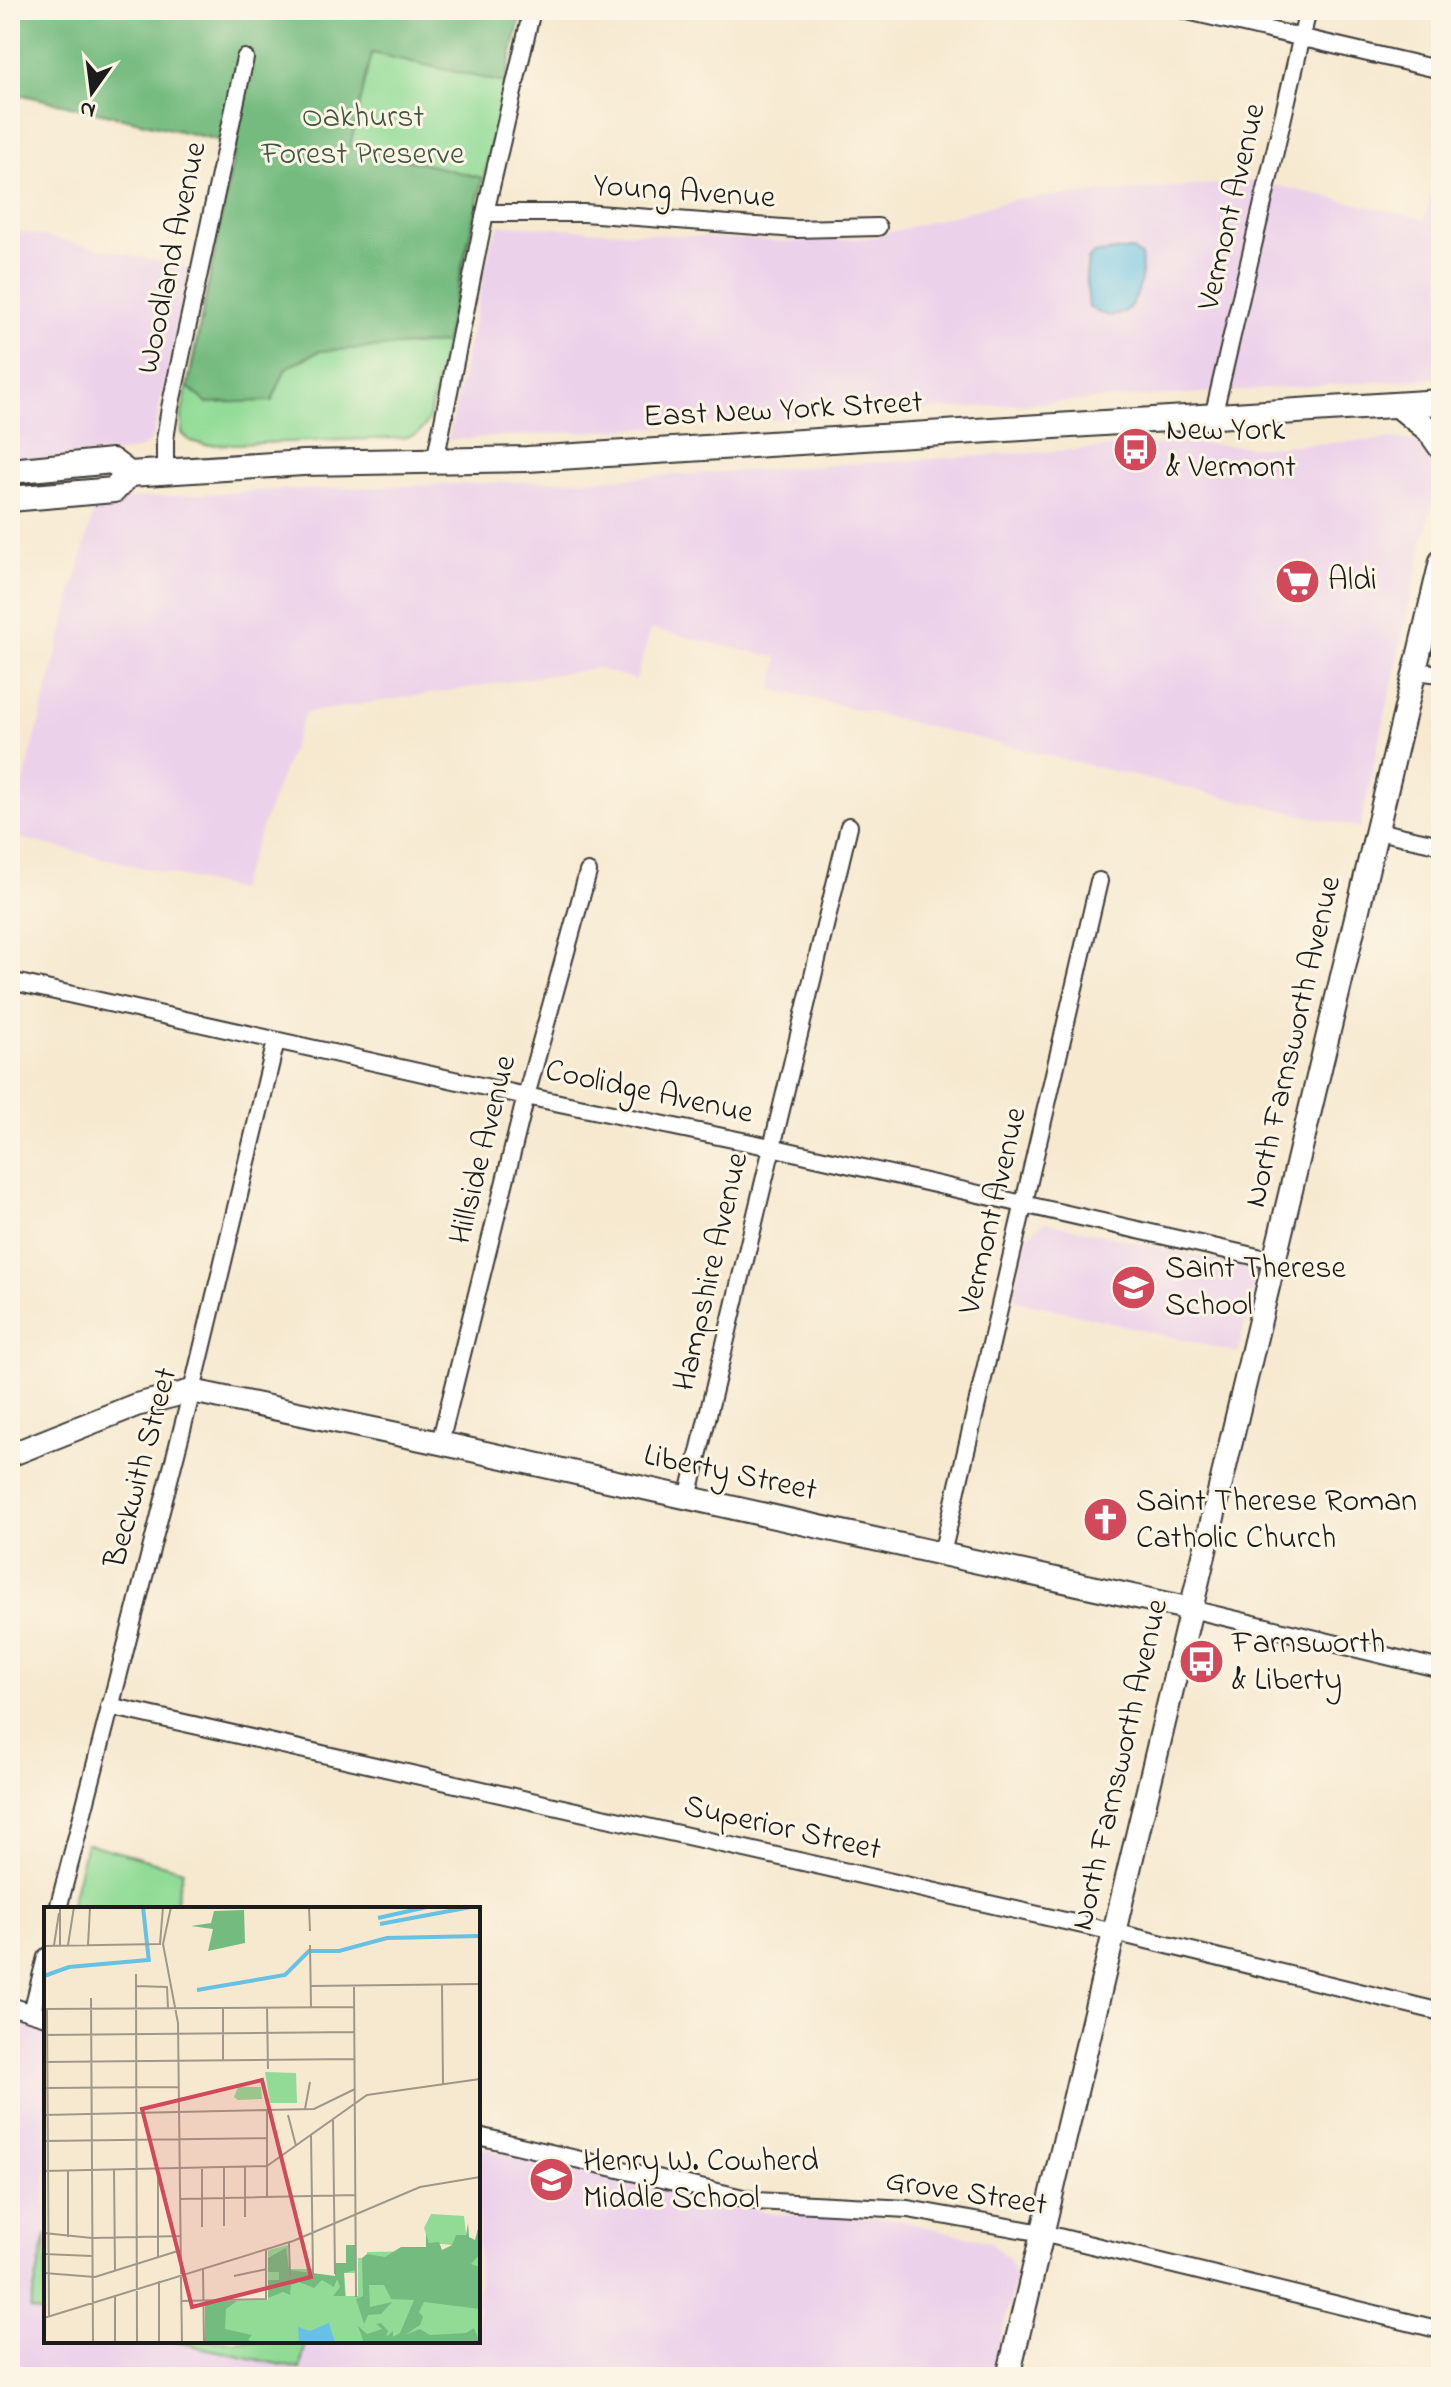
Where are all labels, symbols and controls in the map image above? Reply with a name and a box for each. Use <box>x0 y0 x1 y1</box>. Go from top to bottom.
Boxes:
north arrow <box>52 52 132 132</box>
text: N <box>77 91 99 126</box>
park label: Oakhurst Forest Preserve <box>261 95 465 179</box>
street label: Vermont Avenue <box>1186 98 1280 316</box>
street label: Woodland Avenue <box>125 137 221 378</box>
street label: Young Avenue <box>591 163 777 223</box>
street label: East New York Street <box>642 380 924 442</box>
place label: New York & Vermont <box>1166 408 1296 492</box>
bus stop icon: New York & Vermont <box>1111 425 1159 473</box>
supermarket icon: Aldi <box>1273 557 1321 605</box>
place label: Aldi <box>1328 558 1377 605</box>
street label: North Farnsworth Avenue <box>1233 871 1355 1212</box>
street label: Coolidge Avenue <box>541 1048 758 1138</box>
street label: Hillside Avenue <box>438 1050 530 1249</box>
street label: Vermont Avenue <box>947 1102 1041 1320</box>
street label: Hampshire Avenue <box>662 1148 762 1396</box>
place label: Saint Therese School <box>1165 1246 1347 1330</box>
school or university icon: Saint Therese School <box>1110 1263 1158 1311</box>
street label: Beckwith Street <box>92 1362 191 1574</box>
street label: Liberty Street <box>639 1433 821 1515</box>
place label: Saint Therese Roman Catholic Church <box>1136 1479 1417 1563</box>
church icon: Saint Therese Roman Catholic Church <box>1081 1496 1129 1544</box>
street label: North Farnsworth Avenue <box>1060 1594 1182 1935</box>
place label: Farnsworth & Liberty <box>1231 1621 1385 1705</box>
bus stop icon: Farnsworth & Liberty <box>1177 1638 1225 1686</box>
street label: Superior Street <box>679 1783 886 1875</box>
inset map <box>44 1907 480 2343</box>
place label: Henry W. Cowherd Middle School <box>583 2139 819 2223</box>
school or university icon: Henry W. Cowherd Middle School <box>528 2156 576 2204</box>
street label: Grove Street <box>882 2158 1050 2230</box>

